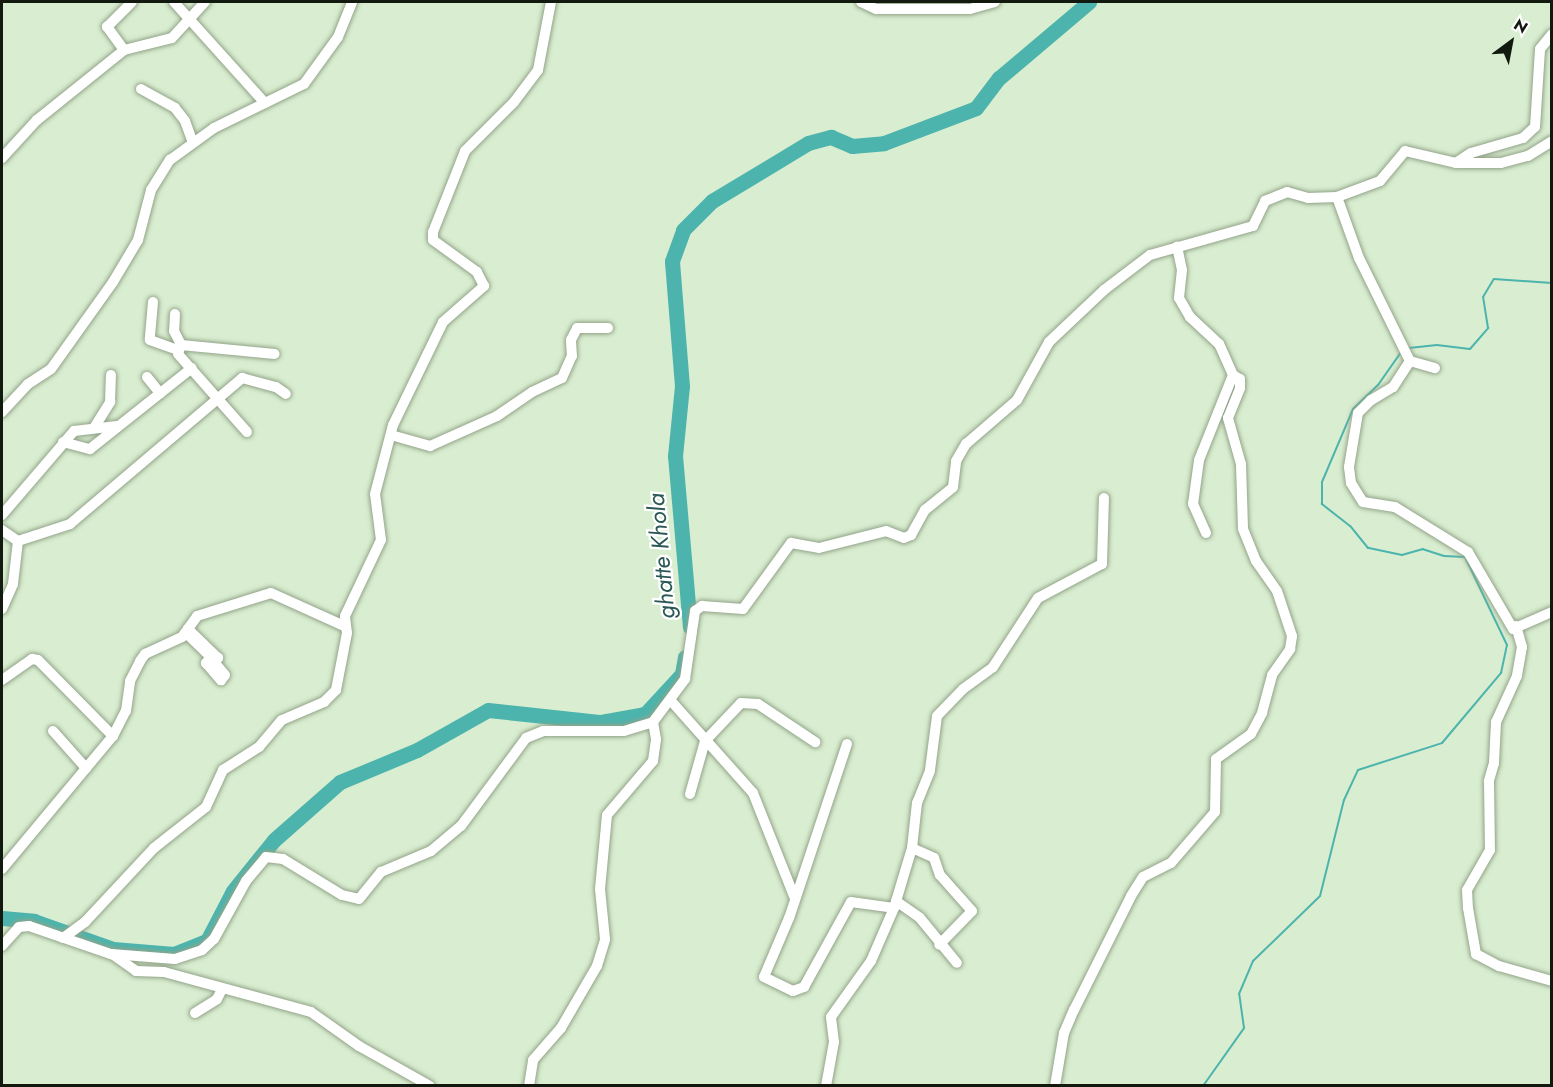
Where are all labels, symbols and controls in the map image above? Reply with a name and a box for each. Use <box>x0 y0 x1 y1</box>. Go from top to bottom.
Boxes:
north arrow <box>1481 12 1541 72</box>
text: N <box>1509 13 1532 39</box>
water label: ghatte Khola <box>641 492 681 620</box>

